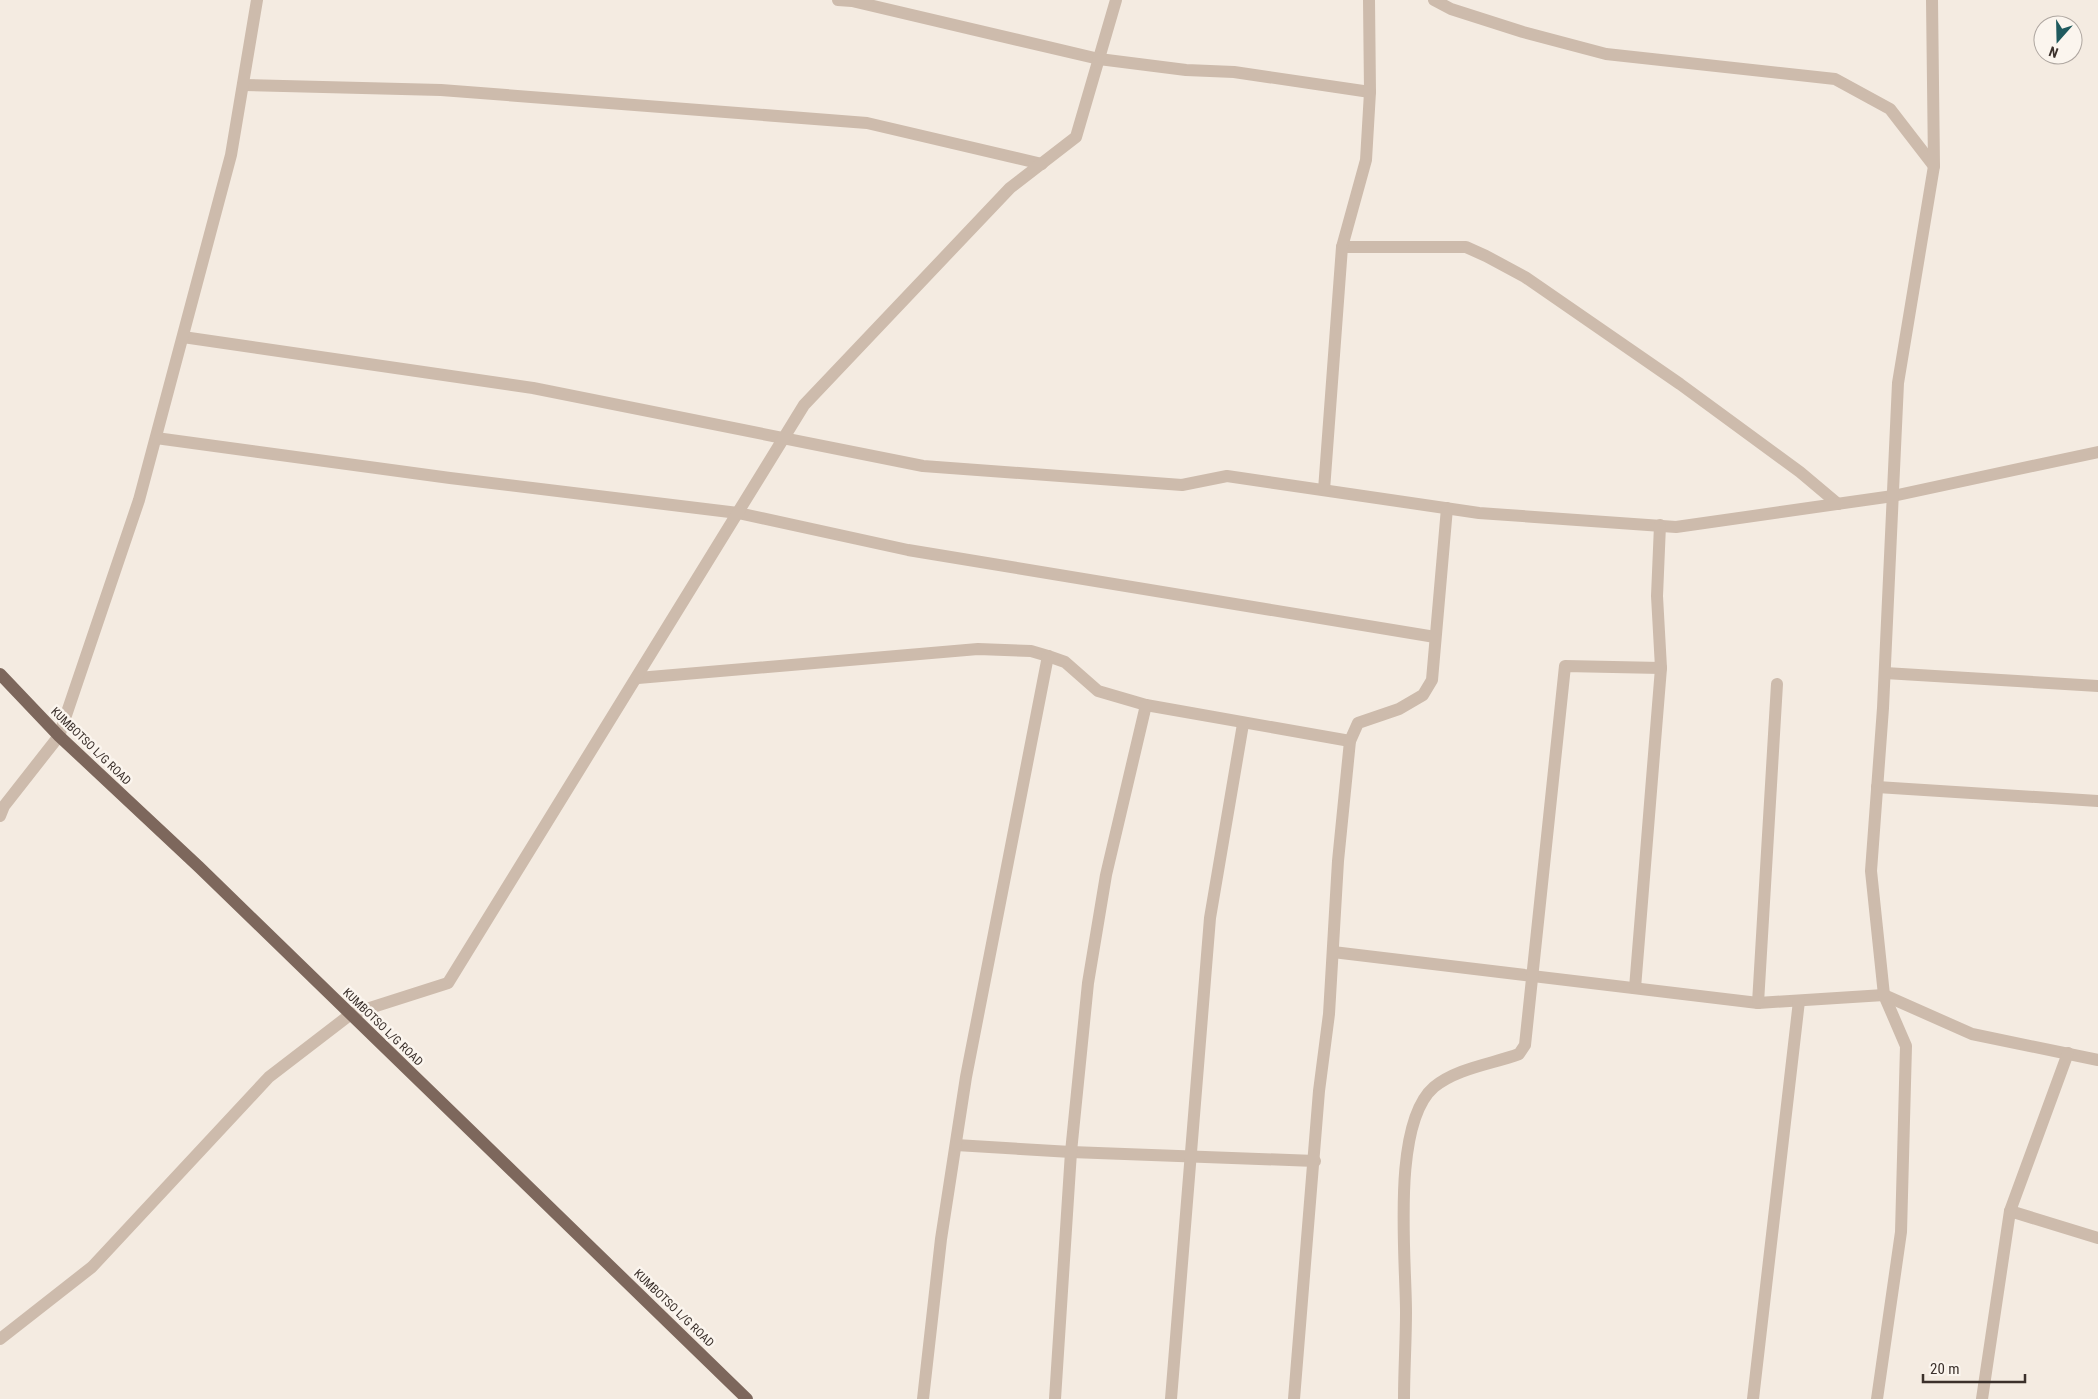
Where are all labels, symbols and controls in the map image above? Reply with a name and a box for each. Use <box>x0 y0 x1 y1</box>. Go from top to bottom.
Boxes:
north arrow <box>2033 15 2083 65</box>
text: N <box>2047 43 2060 61</box>
street label: KUMBOTSO L/G ROAD <box>48 704 134 788</box>
street label: KUMBOTSO L/G ROAD <box>340 985 426 1069</box>
street label: KUMBOTSO L/G ROAD <box>631 1266 717 1350</box>
scale bar <box>1923 1352 2026 1384</box>
text: 20 m <box>1930 1360 1960 1378</box>

